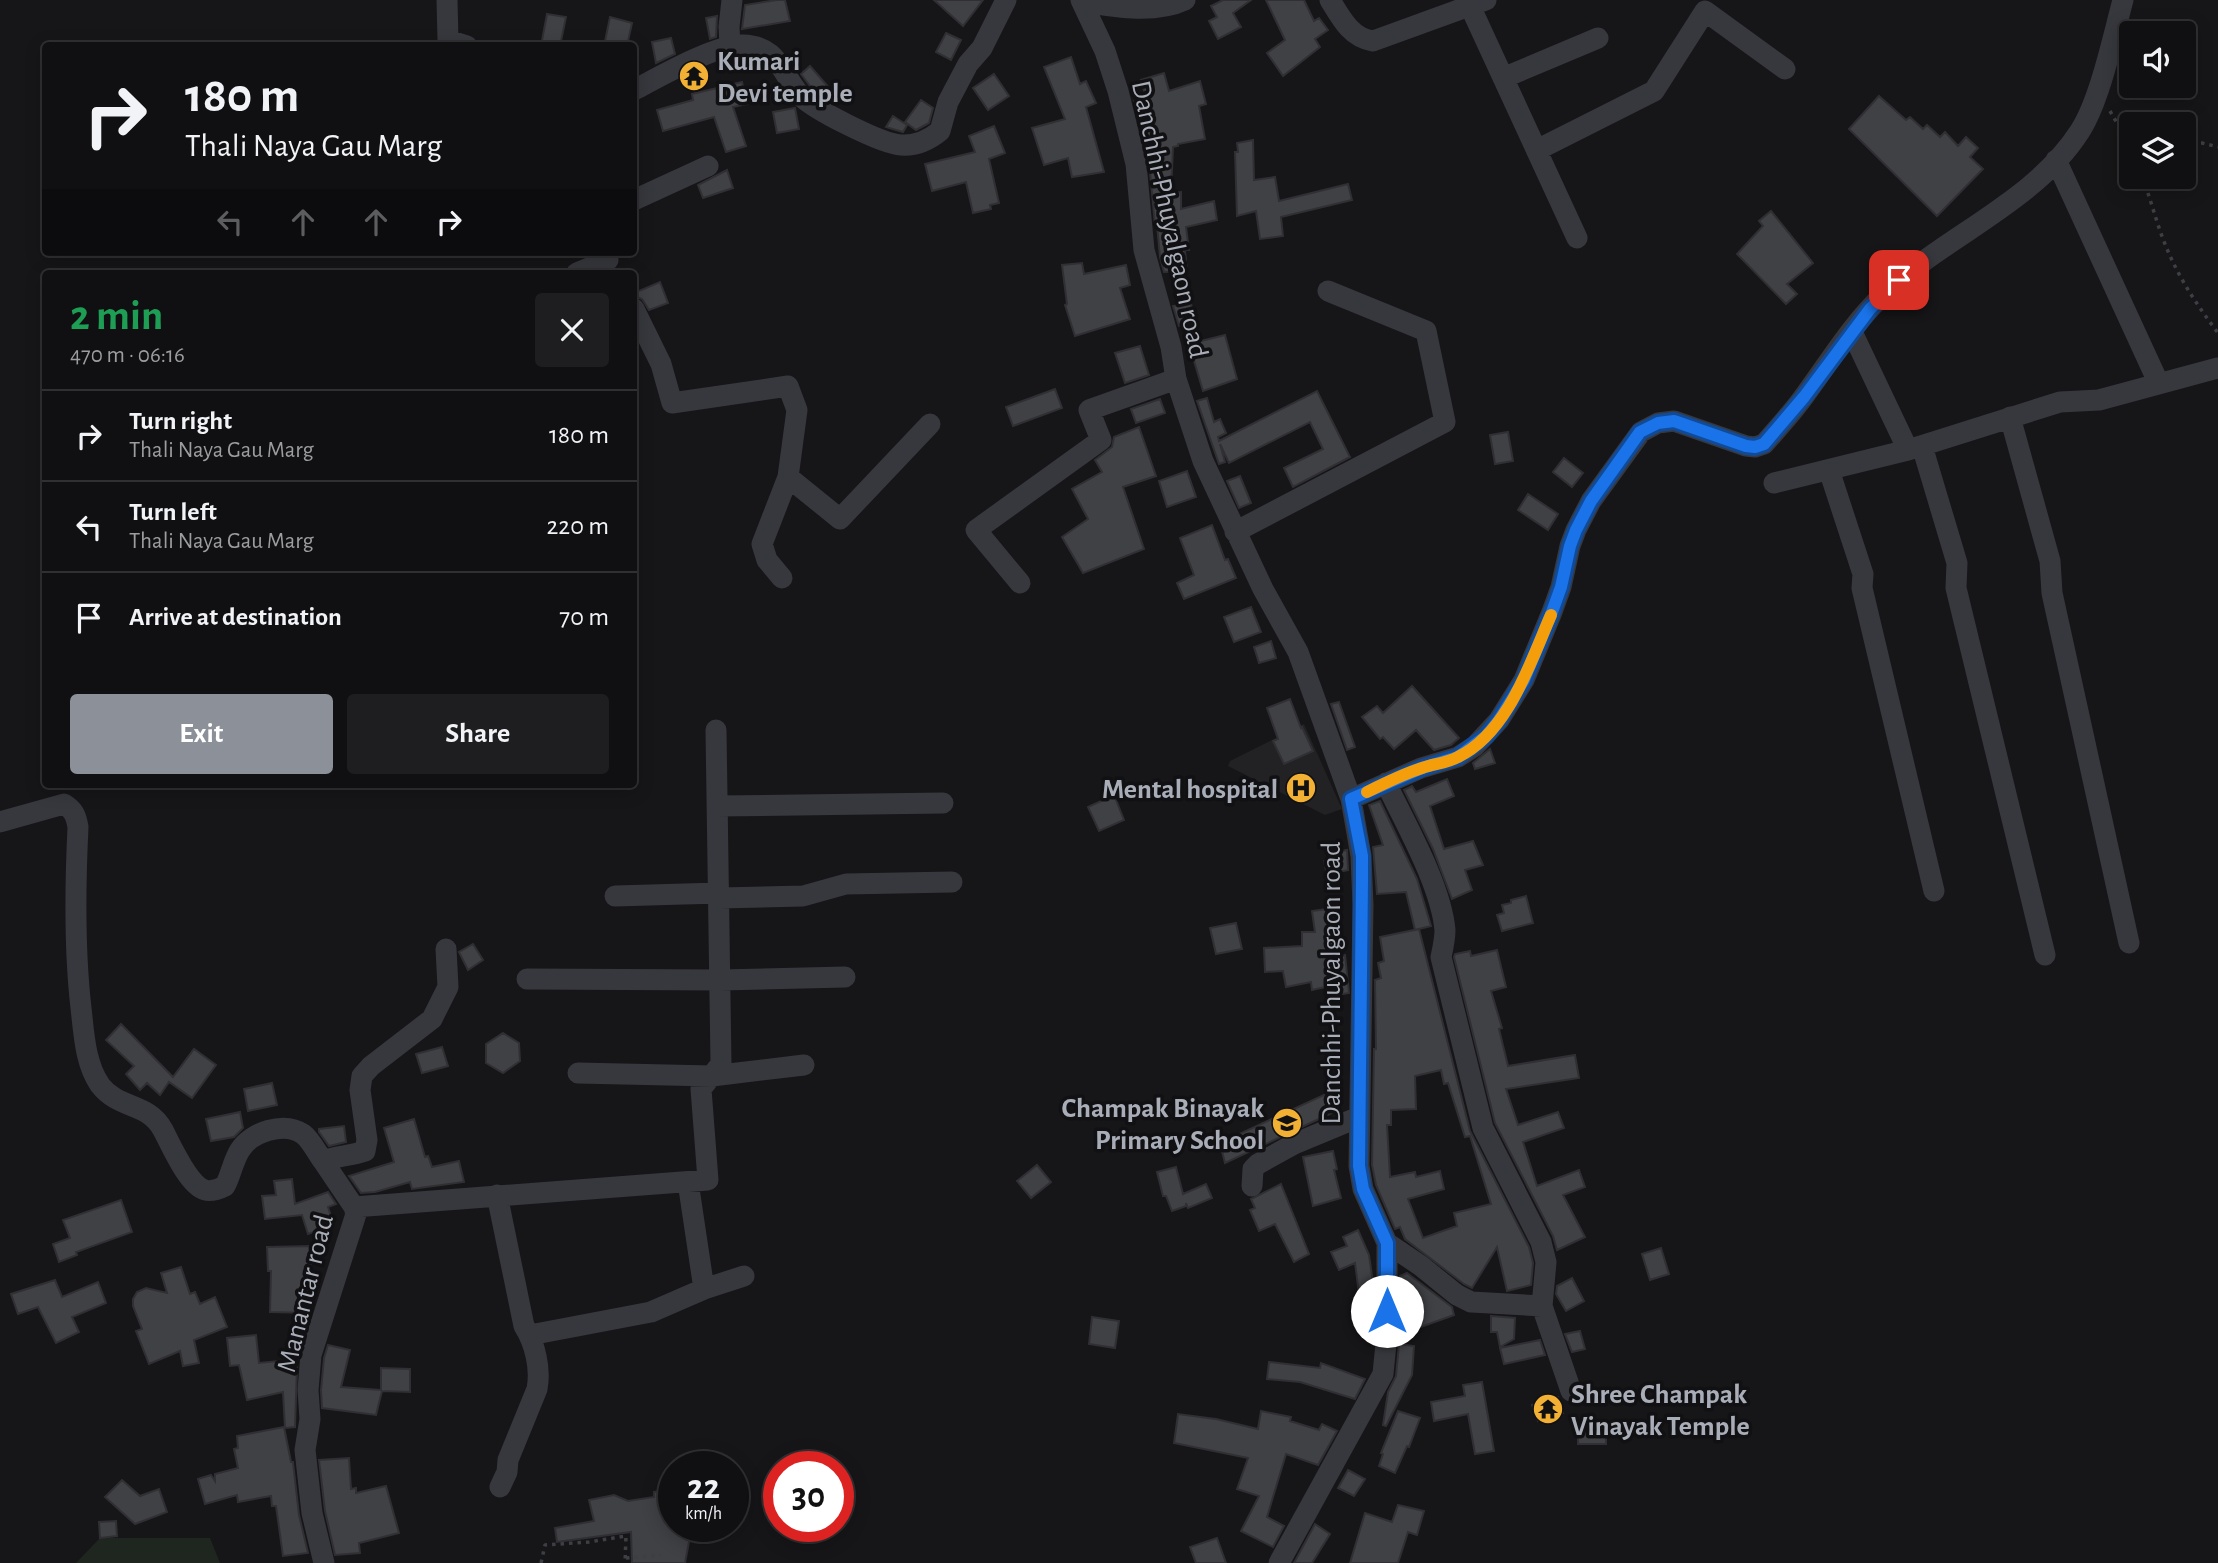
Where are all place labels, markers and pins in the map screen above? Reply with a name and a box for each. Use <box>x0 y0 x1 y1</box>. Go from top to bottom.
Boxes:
place label: Kumari Devi temple <box>717 48 853 108</box>
temple icon: Kumari Devi temple <box>677 59 711 93</box>
pin <box>1869 250 1929 310</box>
hospital icon: Mental hospital <box>1284 771 1318 805</box>
place label: Mental hospital <box>1102 776 1278 804</box>
place label: Champak Binayak Primary School <box>1061 1095 1264 1155</box>
school or university icon: Champak Binayak Primary School <box>1270 1106 1304 1140</box>
place label: Shree Champak Vinayak Temple <box>1571 1381 1750 1441</box>
temple icon: Shree Champak Vinayak Temple <box>1531 1392 1565 1426</box>

